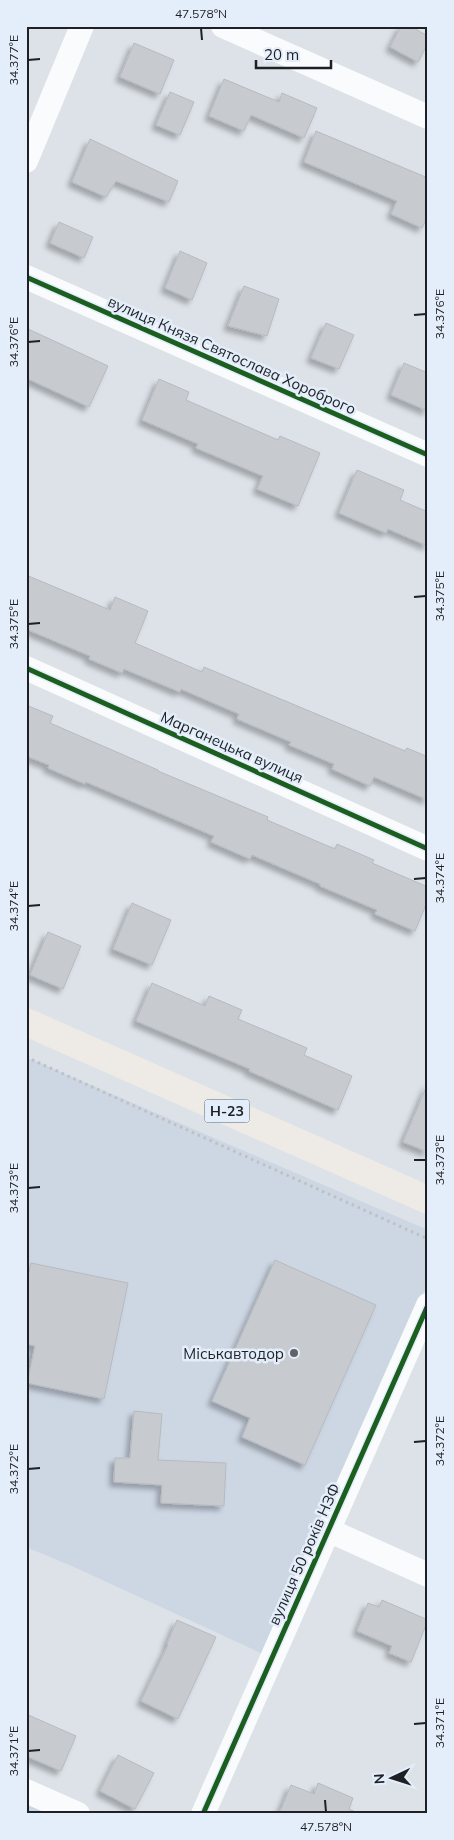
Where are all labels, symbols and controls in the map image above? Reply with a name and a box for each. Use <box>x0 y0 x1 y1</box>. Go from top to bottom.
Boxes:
text: 47.578°N <box>175 6 227 21</box>
text: 34.377°E <box>6 35 21 85</box>
scale bar <box>256 38 332 70</box>
text: 20 m <box>264 45 299 64</box>
text: 34.376°E <box>432 289 447 339</box>
street label: вулиця Князя Святослава Хороброго <box>105 292 359 418</box>
text: 34.376°E <box>6 317 21 367</box>
text: 34.375°E <box>432 571 447 621</box>
text: 34.375°E <box>6 599 21 649</box>
street label: Марганецька вулиця <box>158 707 306 787</box>
text: 34.374°E <box>432 853 447 903</box>
text: 34.374°E <box>6 881 21 931</box>
road number: Н-23 <box>204 1100 250 1122</box>
text: 34.373°E <box>432 1135 447 1185</box>
text: 34.373°E <box>6 1163 21 1213</box>
place label: Міськавтодор <box>183 1344 284 1363</box>
marker: Міськавтодор <box>288 1347 300 1359</box>
text: 34.372°E <box>432 1416 447 1466</box>
text: 34.372°E <box>6 1444 21 1494</box>
street label: вулиця 50 років НЗФ <box>264 1480 344 1628</box>
text: 34.371°E <box>432 1698 447 1748</box>
text: 34.371°E <box>6 1726 21 1776</box>
north arrow <box>366 1752 416 1802</box>
text: N <box>370 1773 388 1785</box>
text: 47.578°N <box>300 1819 352 1834</box>

